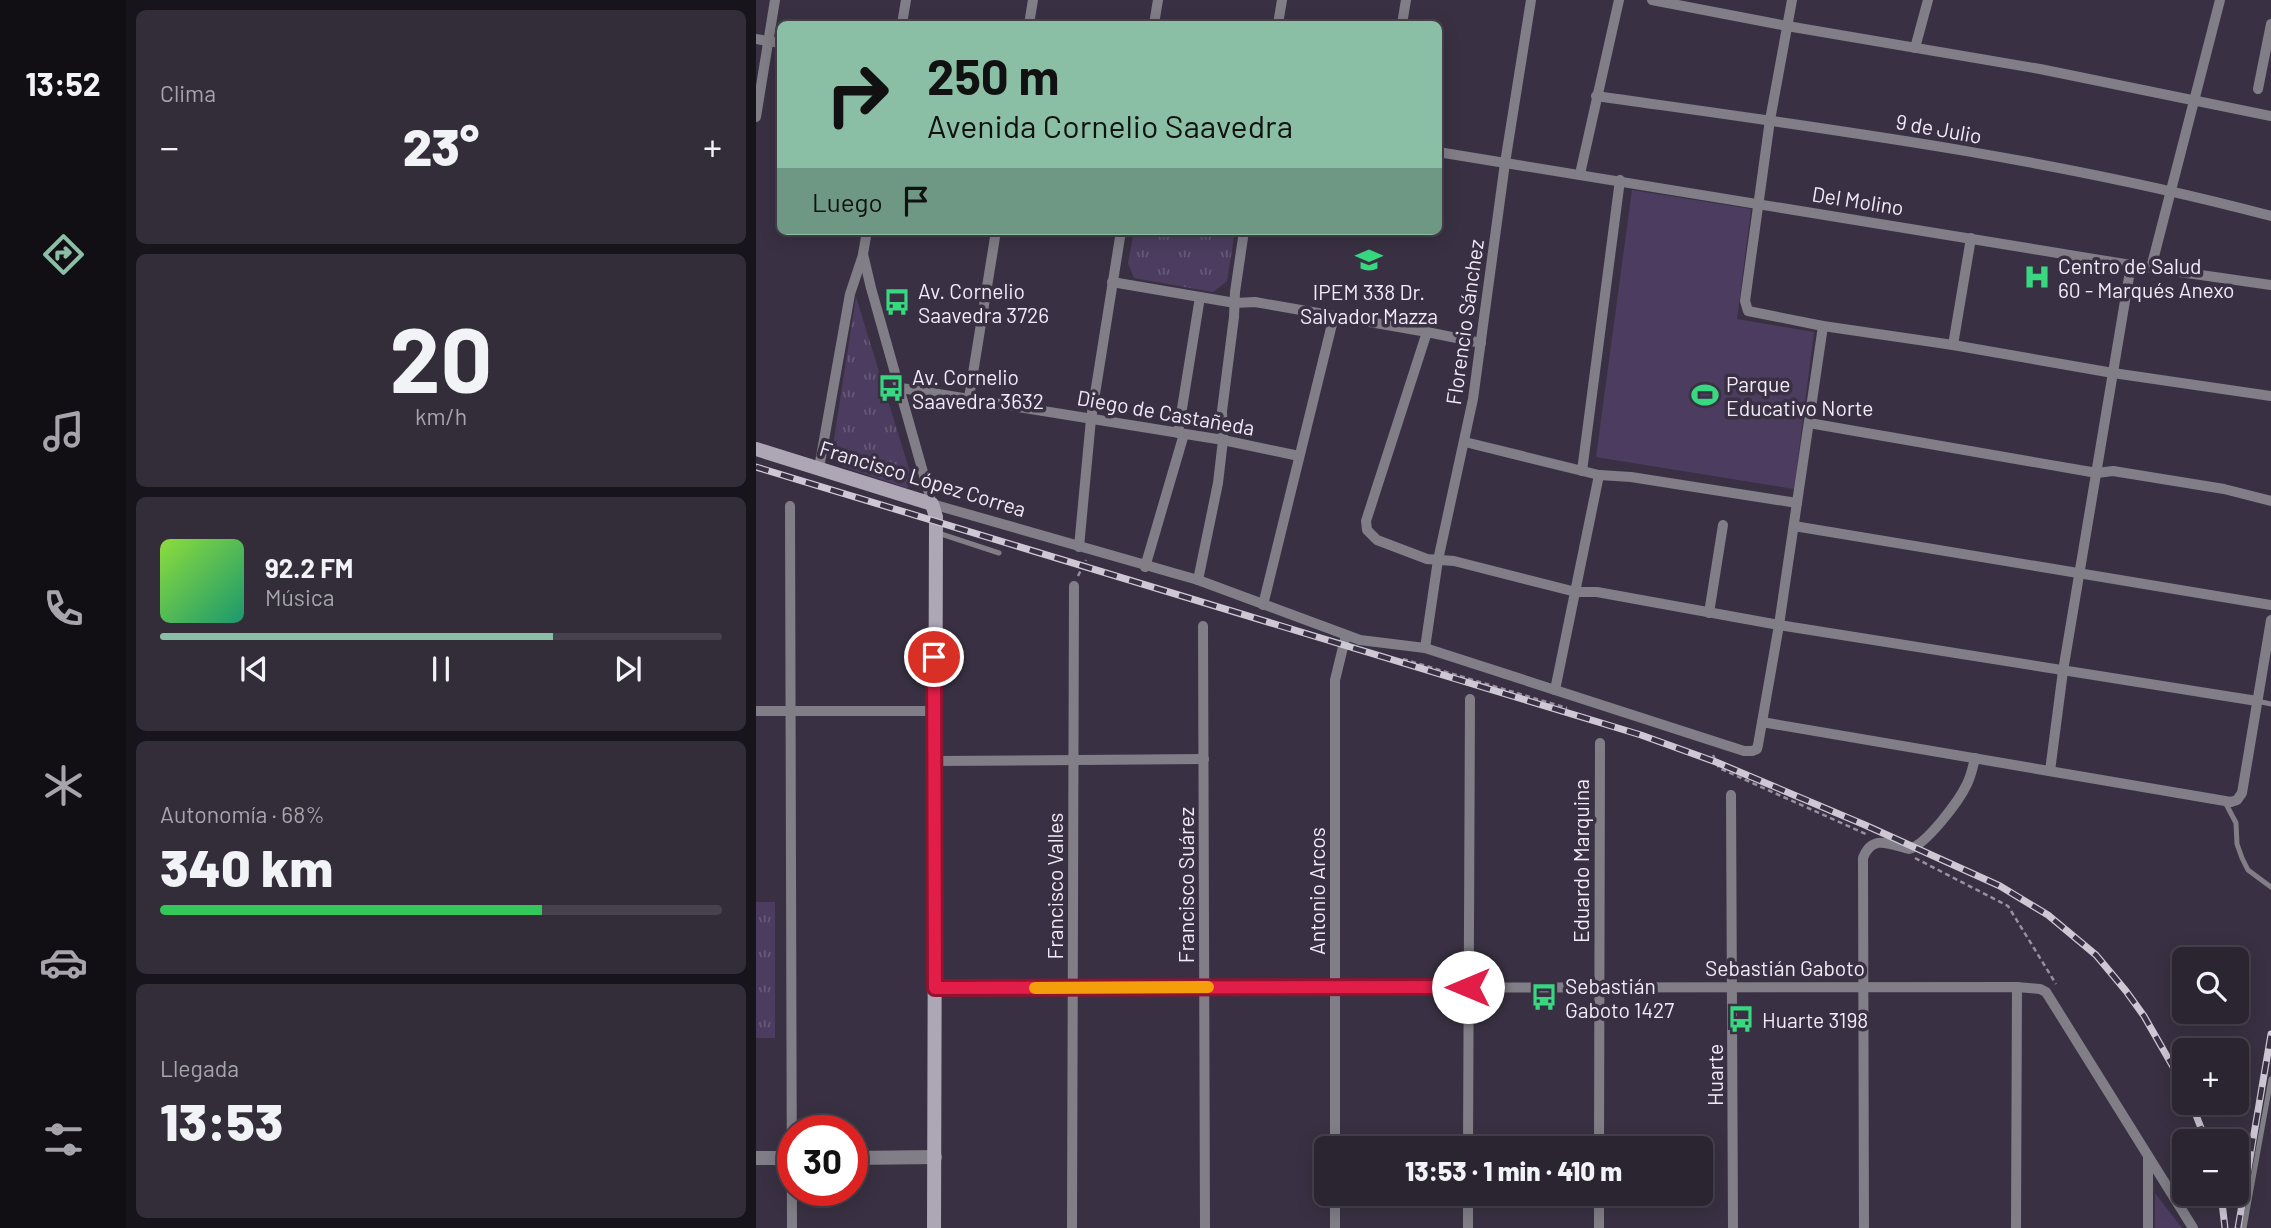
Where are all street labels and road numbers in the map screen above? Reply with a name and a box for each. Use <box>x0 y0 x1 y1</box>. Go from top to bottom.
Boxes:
street label: 9 de Julio <box>1894 108 1984 148</box>
street label: Del Molino <box>1810 180 1906 220</box>
street label: Florencio Sánchez <box>1440 238 1488 406</box>
street label: Diego de Castañeda <box>1075 384 1257 440</box>
street label: Francisco López Correa <box>817 435 1029 521</box>
street label: Eduardo Marquina <box>1568 779 1593 943</box>
street label: Francisco Suárez <box>1173 807 1198 963</box>
street label: Francisco Valles <box>1042 813 1067 959</box>
street label: Antonio Arcos <box>1304 827 1329 955</box>
street label: Sebastián Gaboto <box>1705 955 1865 980</box>
street label: Huarte <box>1702 1044 1727 1106</box>

